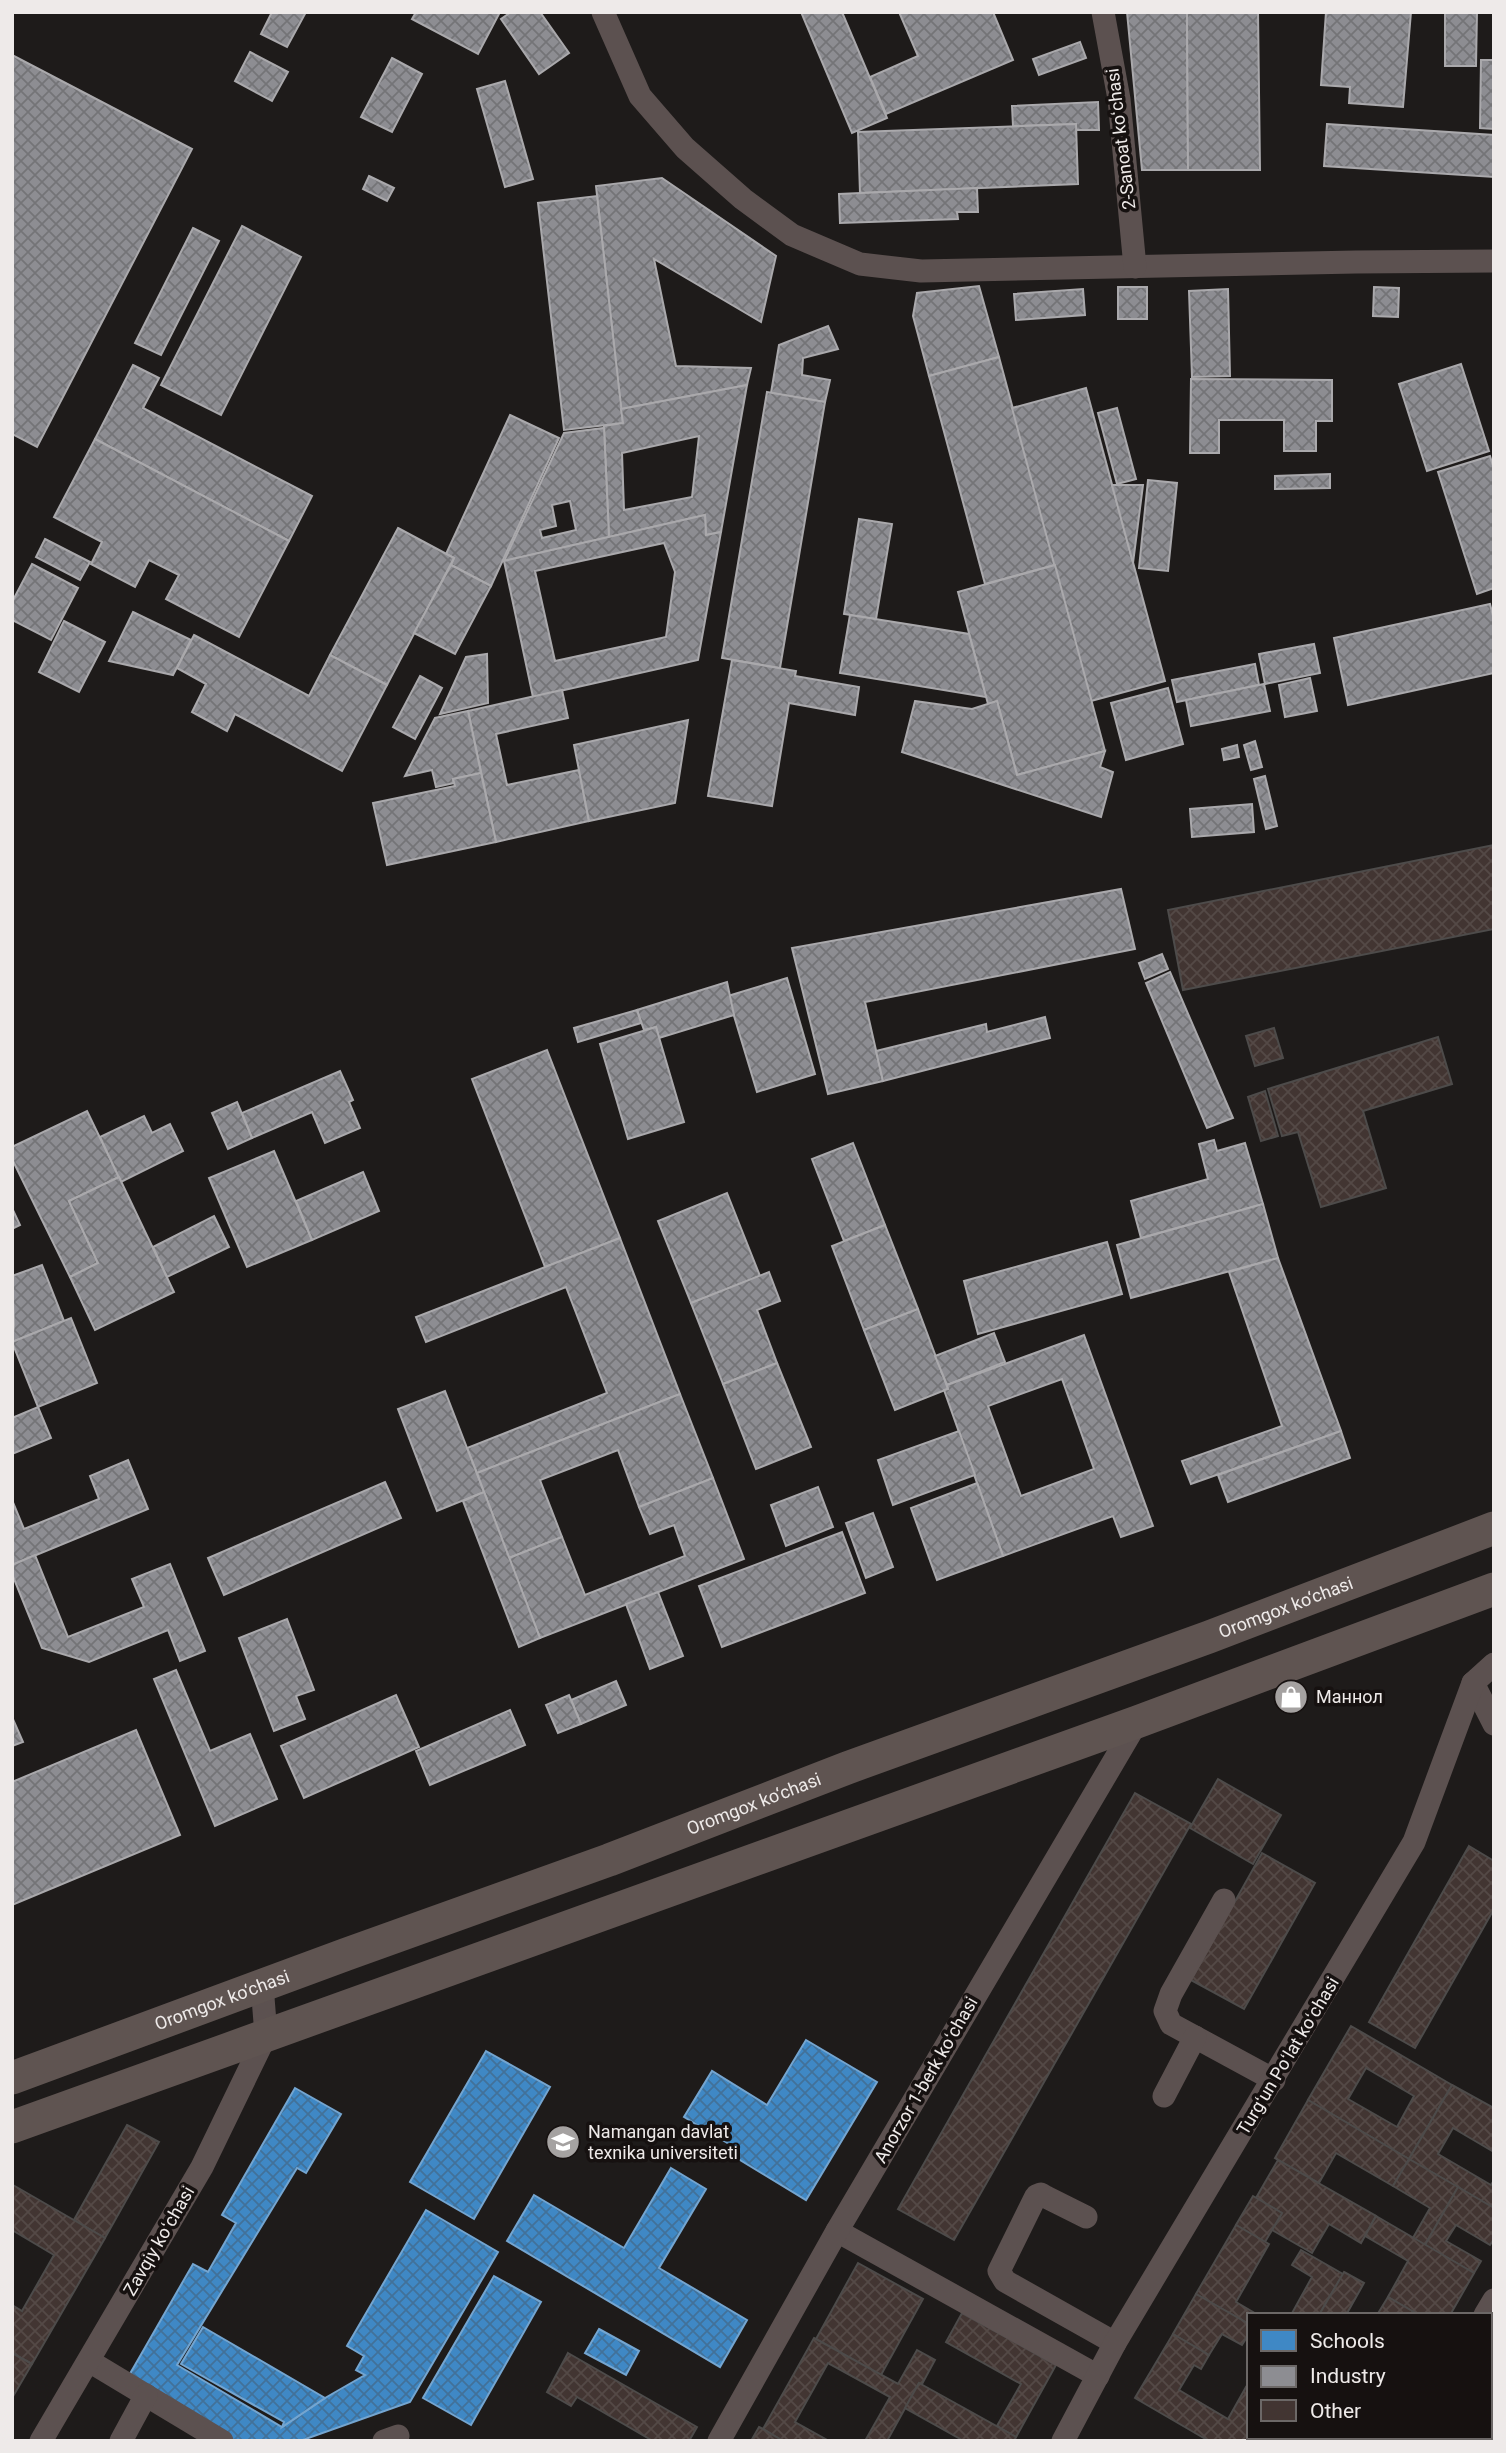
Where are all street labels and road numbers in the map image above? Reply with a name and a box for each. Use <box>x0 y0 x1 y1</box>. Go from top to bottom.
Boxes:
street label: 2-Sanoat koʻchasi <box>1101 67 1140 211</box>
street label: Oromgox ko‘chasi <box>1216 1572 1356 1642</box>
street label: Oromgox ko‘chasi <box>684 1768 824 1839</box>
street label: Oromgox ko‘chasi <box>152 1965 292 2034</box>
street label: Turgʻun Poʻlat koʻchasi <box>1232 1973 1343 2138</box>
street label: Anorzor 1-berk koʻchasi <box>869 1993 982 2167</box>
street label: Zavqiy koʻchasi <box>119 2182 198 2299</box>

